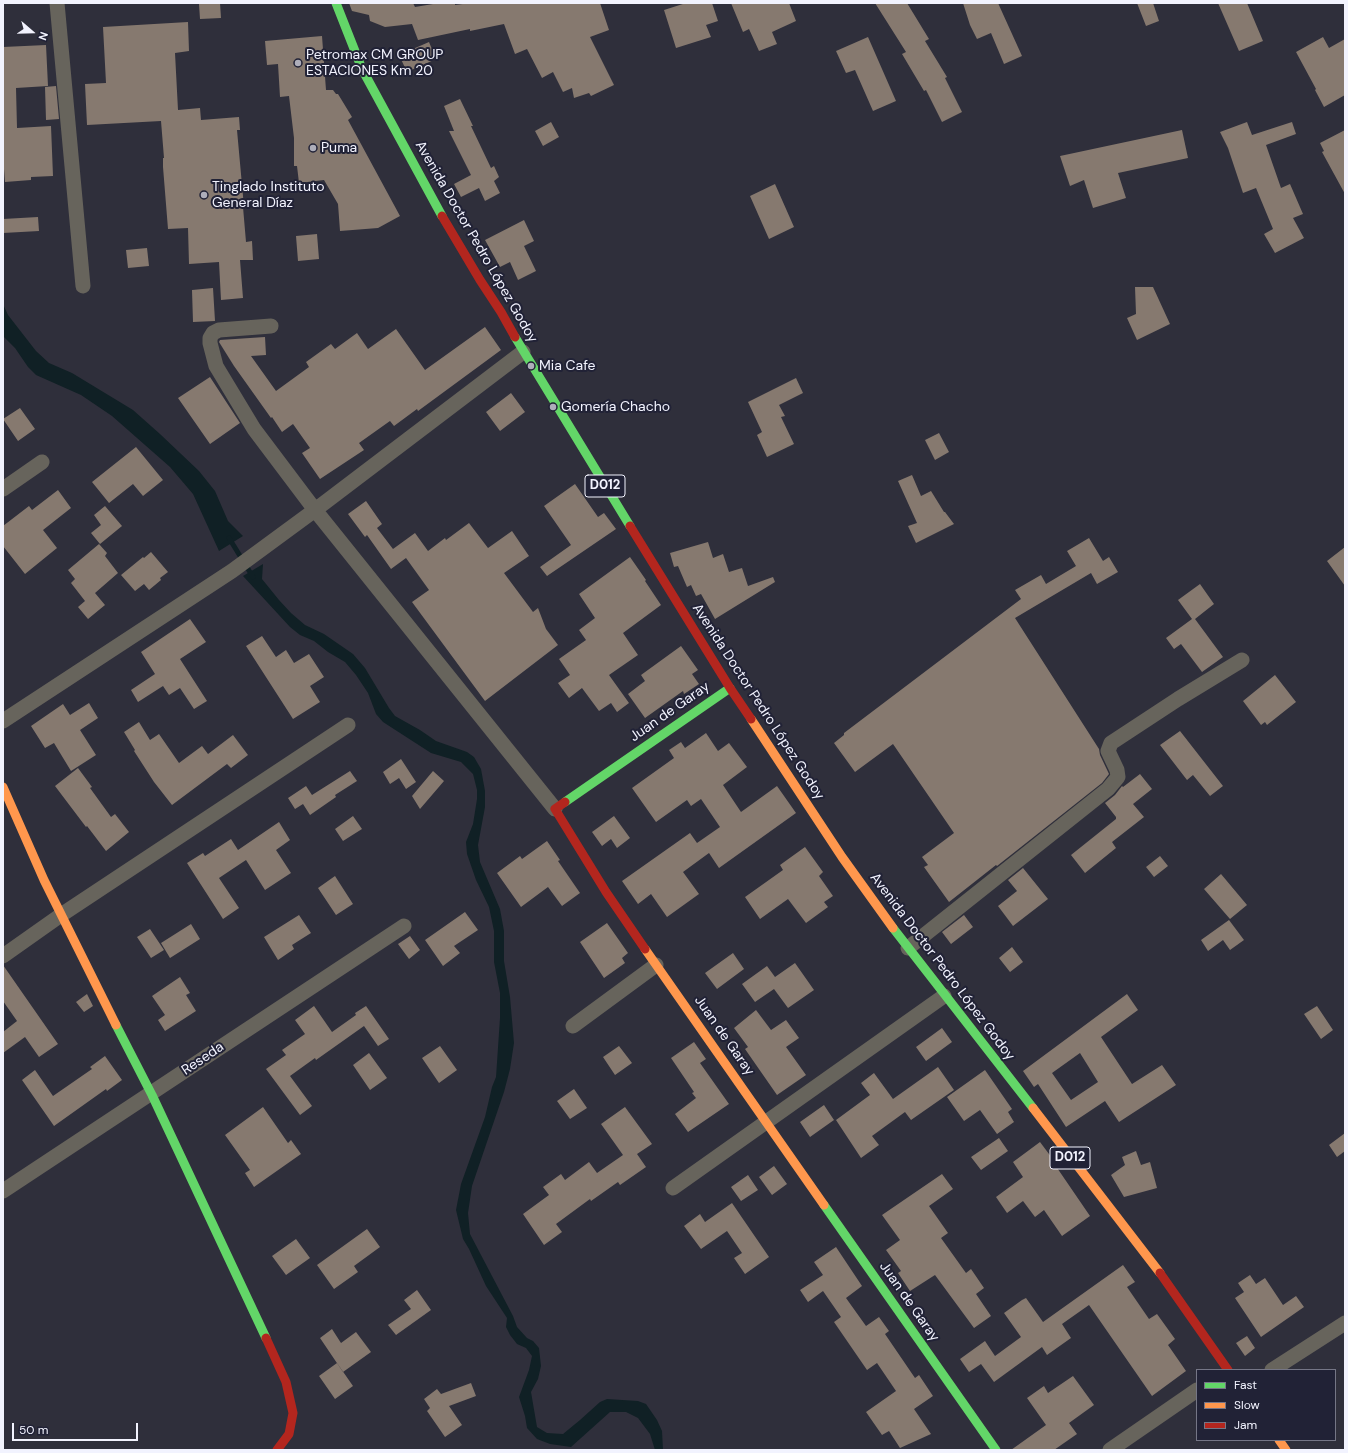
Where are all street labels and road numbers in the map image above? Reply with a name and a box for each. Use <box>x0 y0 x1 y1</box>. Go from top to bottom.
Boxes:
street label: Avenida Doctor Pedro López Godoy <box>411 138 541 346</box>
road number: D012 <box>585 475 625 497</box>
street label: Avenida Doctor Pedro López Godoy <box>688 601 828 803</box>
street label: Juan de Garay <box>627 678 713 746</box>
street label: Avenida Doctor Pedro López Godoy <box>866 870 1018 1064</box>
street label: Juan de Garay <box>690 993 758 1079</box>
street label: Reseda <box>179 1039 227 1079</box>
road number: D012 <box>1050 1147 1090 1169</box>
street label: Juan de Garay <box>875 1259 943 1345</box>

